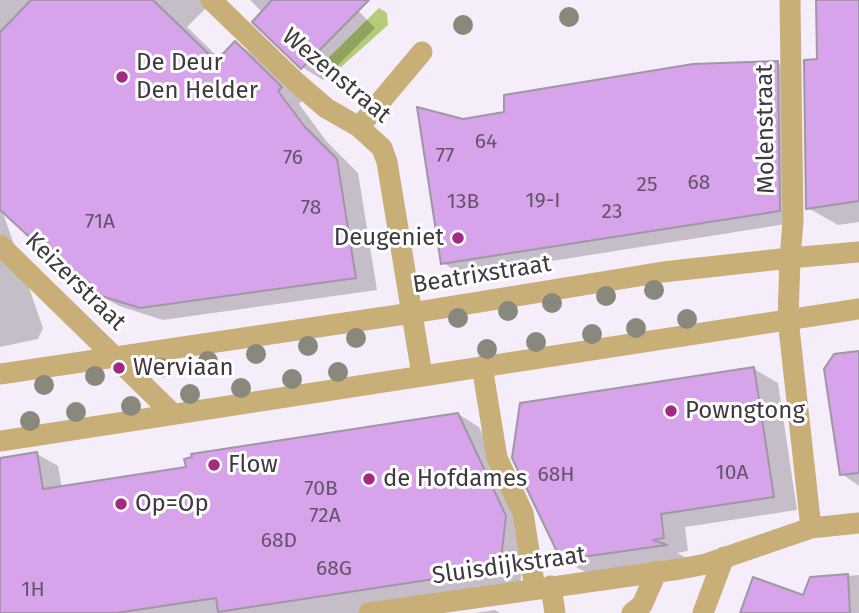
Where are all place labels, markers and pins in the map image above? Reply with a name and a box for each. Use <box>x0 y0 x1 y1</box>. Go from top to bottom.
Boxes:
place label: De Deur Den Helder <box>136 49 258 105</box>
marker: De Deur Den Helder <box>114 69 130 85</box>
place label: Deugeniet <box>334 224 444 252</box>
marker: Deugeniet <box>450 230 466 246</box>
place label: Werviaan <box>133 354 234 382</box>
marker: Werviaan <box>111 360 127 376</box>
place label: Powngtong <box>685 397 805 425</box>
marker: Powngtong <box>663 403 679 419</box>
place label: Flow <box>228 451 278 479</box>
marker: Flow <box>206 457 222 473</box>
place label: de Hofdames <box>383 465 527 493</box>
marker: de Hofdames <box>361 471 377 487</box>
place label: Op=Op <box>135 490 209 518</box>
marker: Op=Op <box>113 496 129 512</box>

